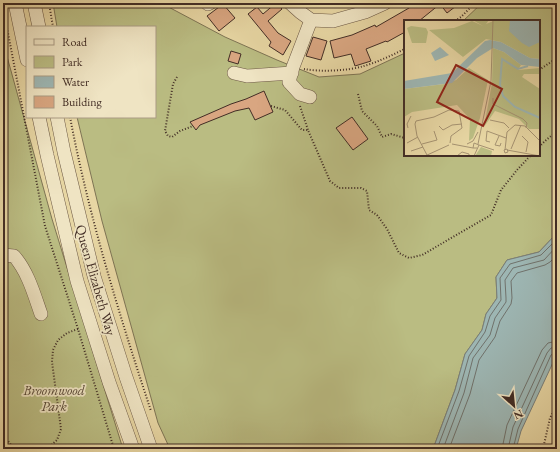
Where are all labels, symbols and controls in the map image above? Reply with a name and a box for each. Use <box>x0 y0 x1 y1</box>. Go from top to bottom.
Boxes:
inset map <box>404 20 540 156</box>
legend <box>26 26 156 118</box>
text: Road <box>62 34 88 50</box>
text: Park <box>62 54 83 70</box>
text: Water <box>62 74 89 90</box>
text: Building <box>62 94 103 110</box>
street label: Queen Elizabeth Way <box>72 222 121 338</box>
park label: Broomwood Park <box>22 381 86 415</box>
north arrow <box>494 386 534 426</box>
text: N <box>511 407 526 423</box>

